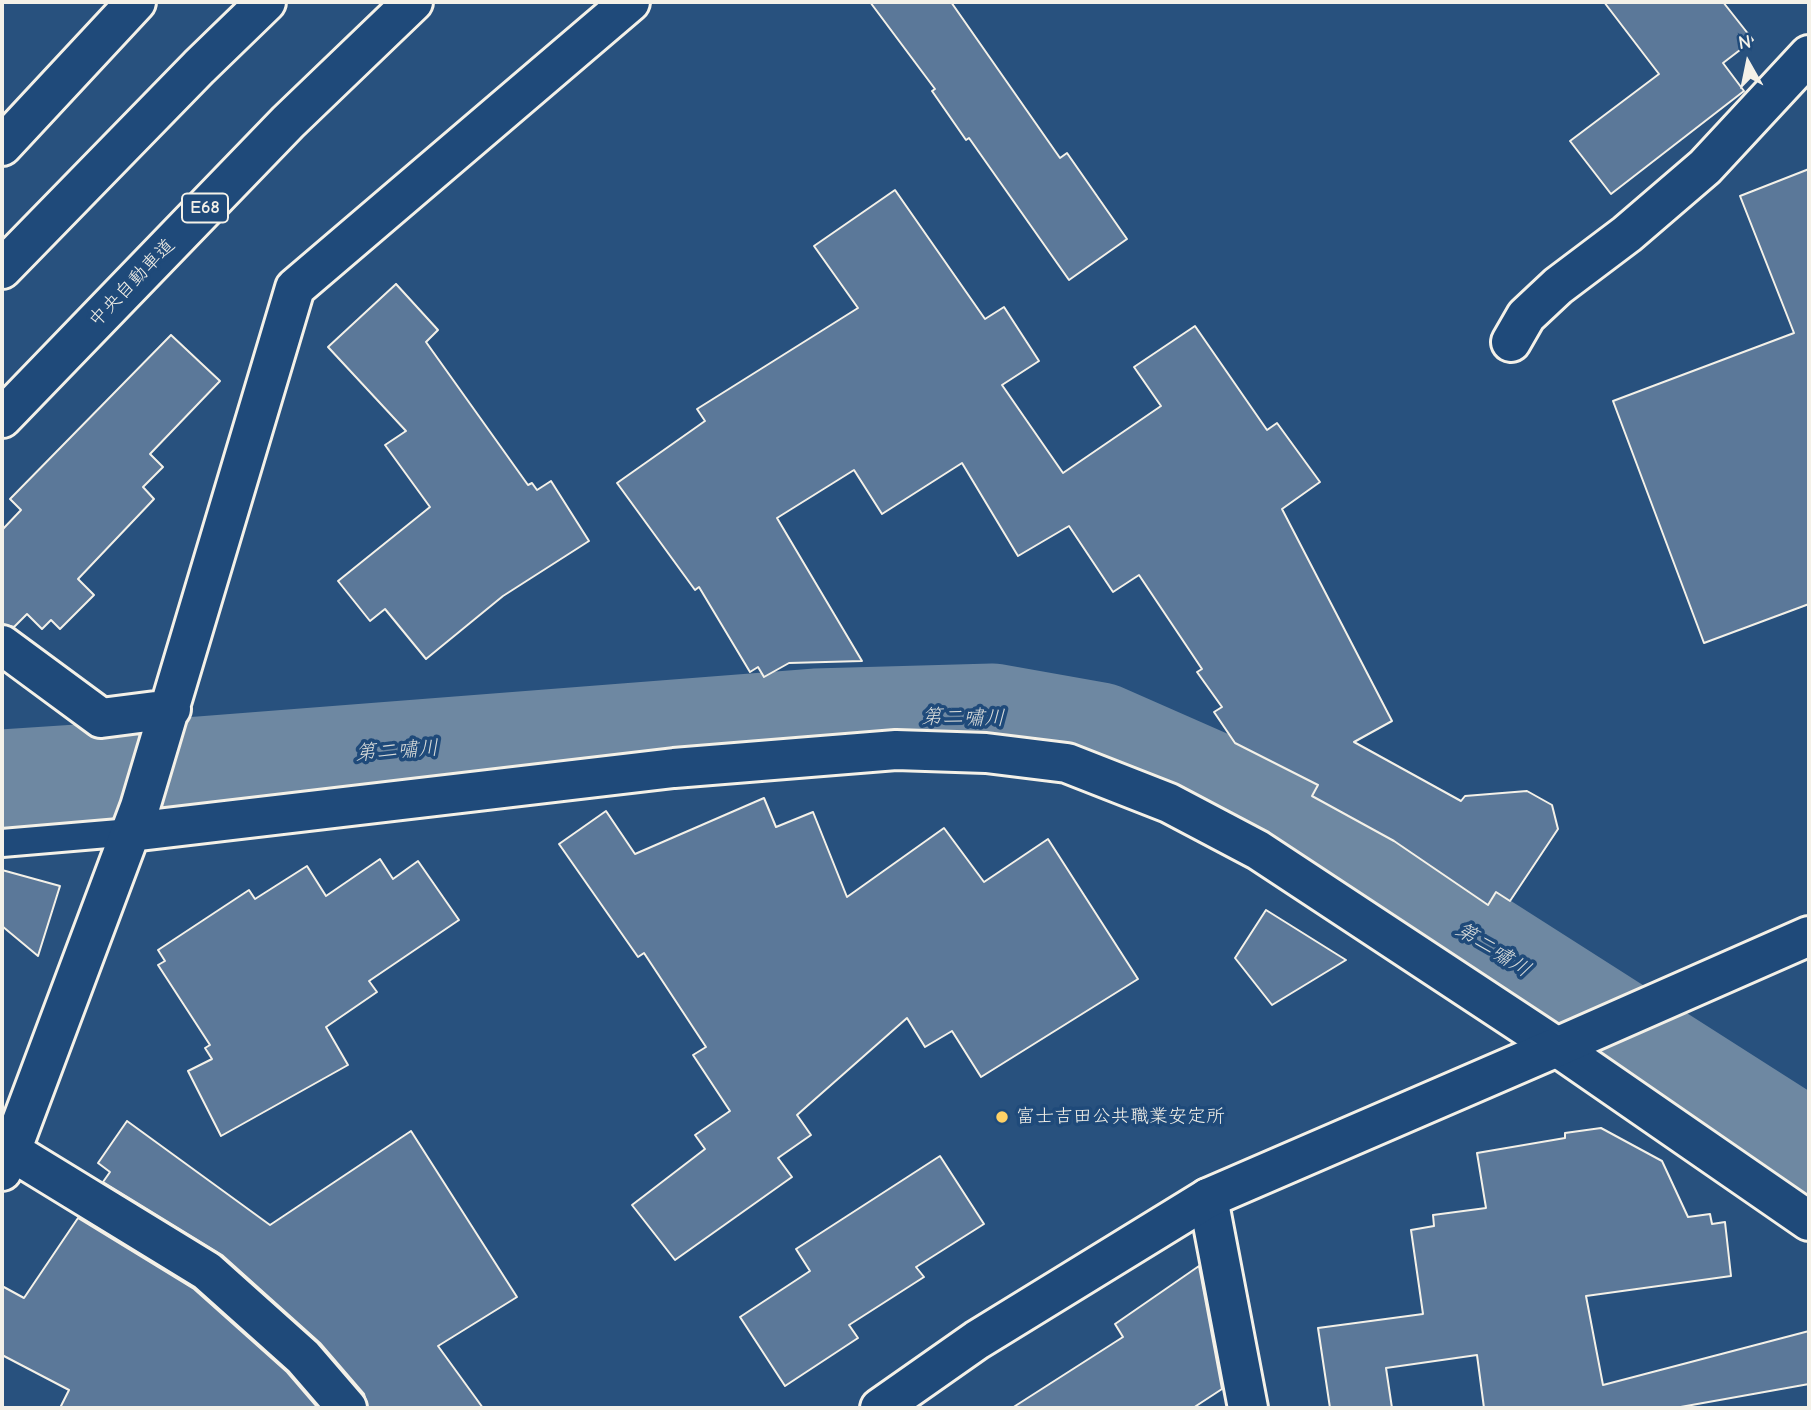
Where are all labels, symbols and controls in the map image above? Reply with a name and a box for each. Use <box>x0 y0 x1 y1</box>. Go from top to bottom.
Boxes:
north arrow <box>1713 28 1783 98</box>
text: N <box>1737 30 1753 54</box>
road number: E68 <box>182 194 228 223</box>
street label: 中央自動車道 <box>84 234 180 332</box>
water label: 第二嘯川 <box>921 705 1005 731</box>
water label: 第二嘯川 <box>354 736 440 766</box>
water label: 第二嘯川 <box>1451 917 1535 983</box>
place label: 富士吉田公共職業安定所 <box>1016 1106 1225 1128</box>
marker: 富士吉田公共職業安定所 <box>994 1109 1010 1125</box>

